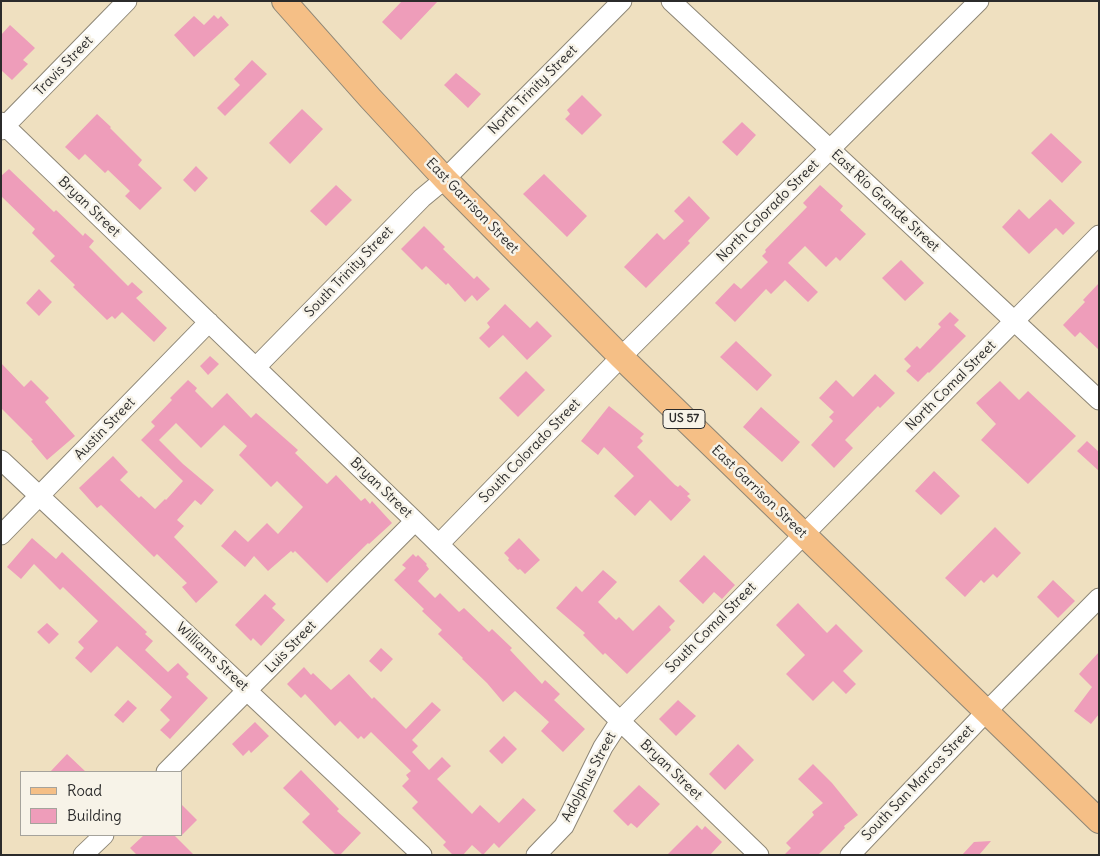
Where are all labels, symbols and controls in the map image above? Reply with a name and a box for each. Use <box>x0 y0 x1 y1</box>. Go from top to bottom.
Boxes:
street label: Travis Street <box>31 33 97 99</box>
street label: North Trinity Street <box>485 42 581 138</box>
street label: East Río Grande Street <box>827 146 943 256</box>
street label: East Garrison Street <box>422 155 522 257</box>
street label: North Colorado Street <box>713 156 823 266</box>
street label: Bryan Street <box>55 173 123 241</box>
street label: South Trinity Street <box>301 223 397 321</box>
street label: North Comal Street <box>903 338 999 434</box>
street label: Austin Street <box>71 394 139 464</box>
street label: South Colorado Street <box>476 395 584 507</box>
road number: US 57 <box>663 409 705 428</box>
street label: East Garrison Street <box>708 442 810 542</box>
street label: Bryan Street <box>347 454 415 522</box>
street label: South Comal Street <box>662 579 760 677</box>
street label: Luis Street <box>262 617 320 677</box>
street label: Williams Street <box>172 619 252 695</box>
street label: South San Marcos Street <box>858 722 978 844</box>
street label: Adolphus Street <box>558 729 620 825</box>
street label: Bryan Street <box>637 736 705 804</box>
legend <box>20 771 182 836</box>
text: Road <box>67 781 102 800</box>
text: Building <box>67 806 122 825</box>

